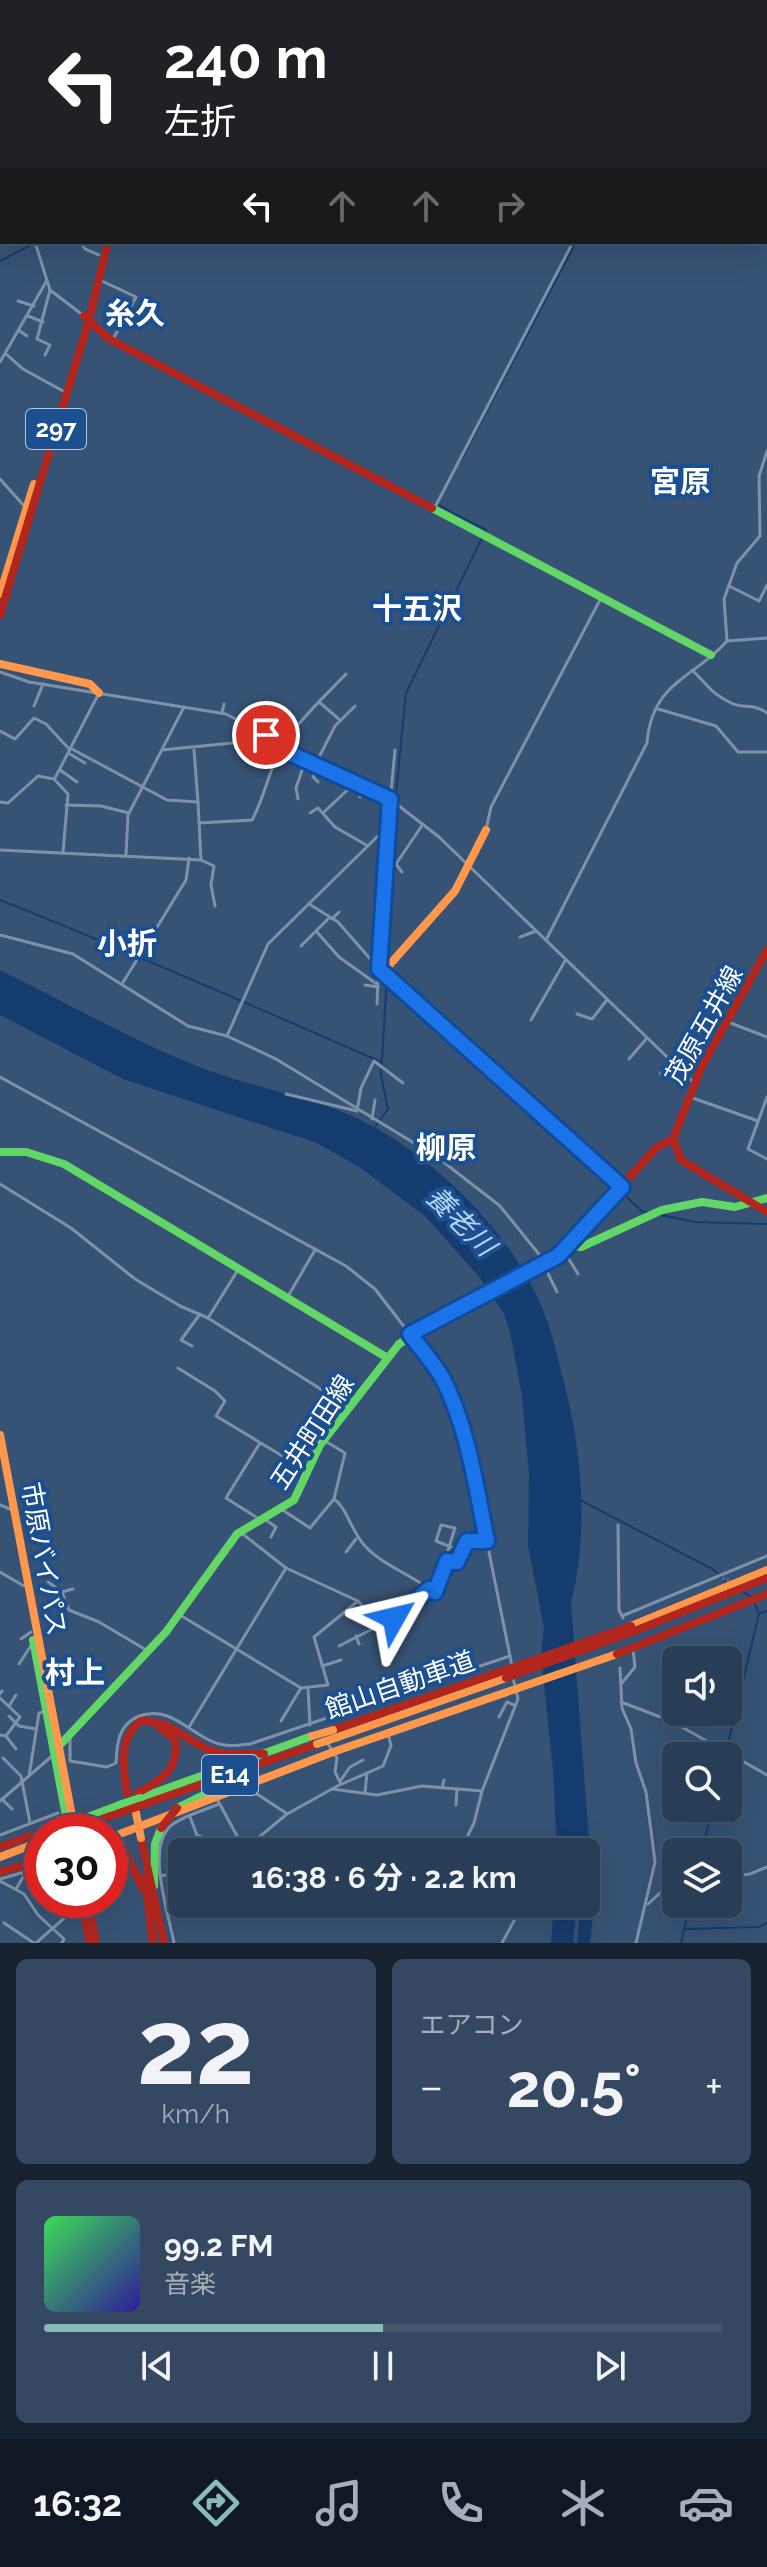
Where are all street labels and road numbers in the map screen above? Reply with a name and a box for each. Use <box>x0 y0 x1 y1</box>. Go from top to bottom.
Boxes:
road number: 297 <box>26 409 86 449</box>
street label: 茂原五井線 <box>659 961 749 1089</box>
street label: 五井町田線 <box>264 1369 360 1495</box>
street label: 市原バイパス <box>16 1480 72 1638</box>
street label: 館山自動車道 <box>321 1645 479 1725</box>
road number: E14 <box>202 1755 258 1795</box>

